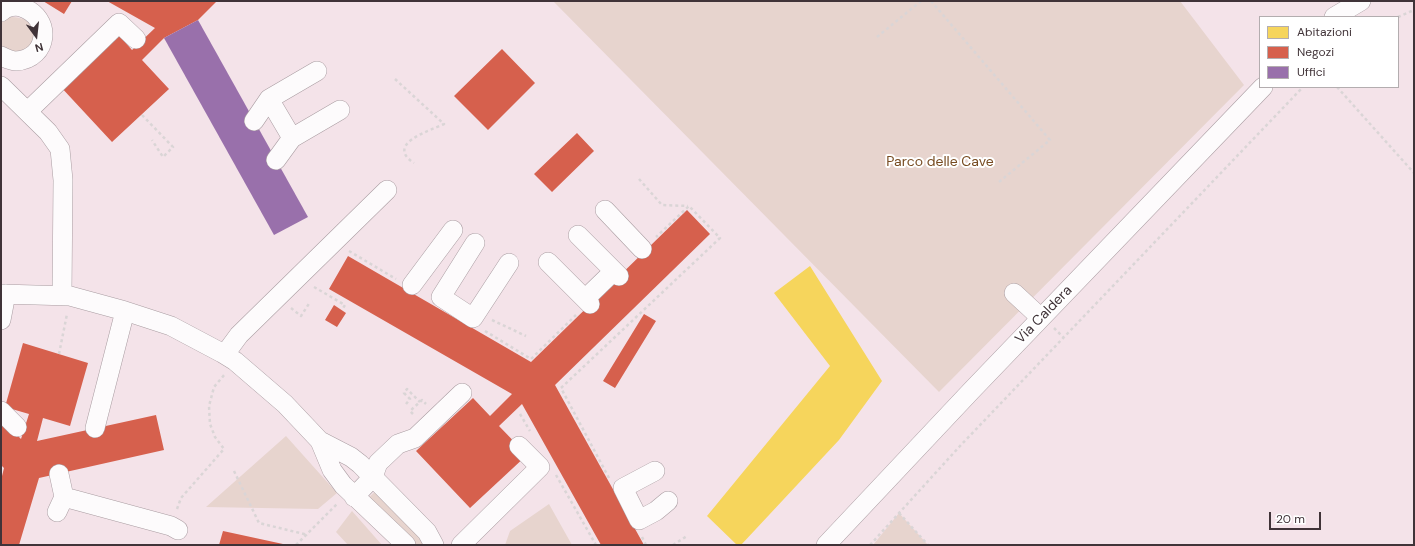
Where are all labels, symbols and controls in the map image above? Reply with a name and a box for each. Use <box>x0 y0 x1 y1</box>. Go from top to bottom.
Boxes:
north arrow <box>16 16 56 56</box>
legend <box>1259 16 1399 88</box>
text: Abitazioni <box>1297 24 1352 40</box>
text: N <box>33 40 45 55</box>
text: Negozi <box>1297 44 1334 60</box>
text: Uffici <box>1297 64 1325 80</box>
park label: Parco delle Cave <box>886 154 994 170</box>
street label: Via Caldera <box>1012 282 1076 348</box>
scale bar <box>1271 504 1323 530</box>
text: 20 m <box>1276 511 1305 527</box>

